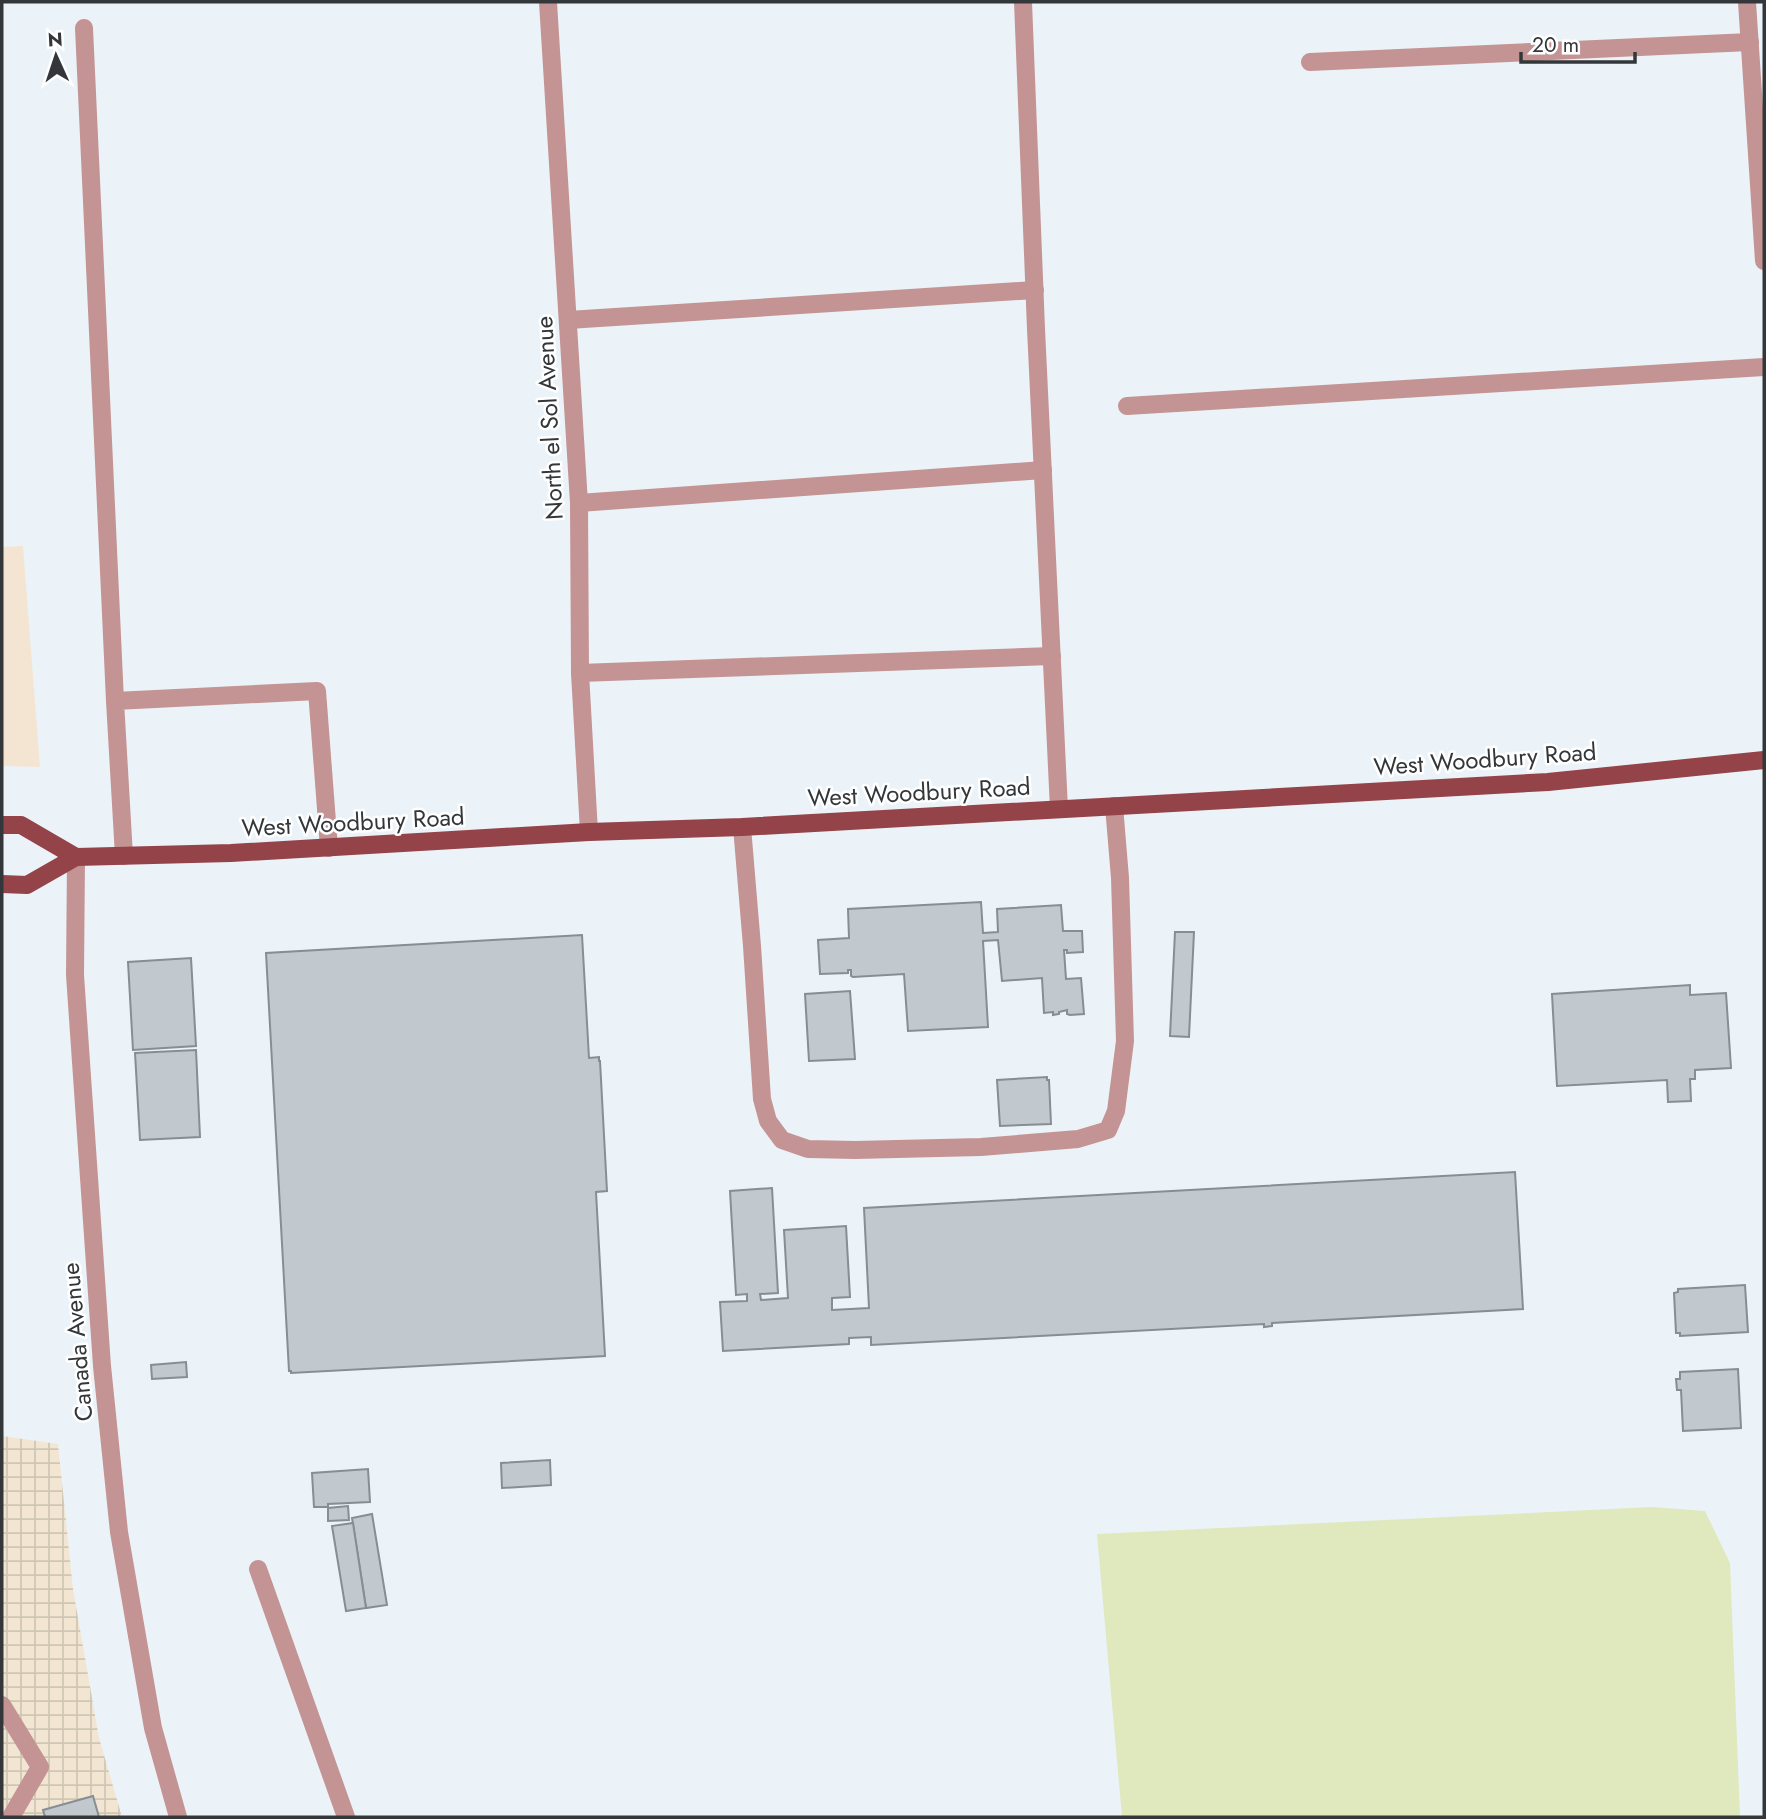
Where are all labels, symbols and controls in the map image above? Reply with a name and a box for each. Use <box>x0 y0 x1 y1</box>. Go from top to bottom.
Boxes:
north arrow <box>21 21 91 91</box>
scale bar <box>1521 21 1635 65</box>
text: N <box>47 26 63 53</box>
text: 20 m <box>1532 30 1579 60</box>
street label: North el Sol Avenue <box>526 315 572 521</box>
street label: West Woodbury Road <box>1372 734 1598 784</box>
street label: West Woodbury Road <box>807 769 1031 815</box>
street label: West Woodbury Road <box>241 799 465 845</box>
street label: Canada Avenue <box>53 1261 101 1423</box>

